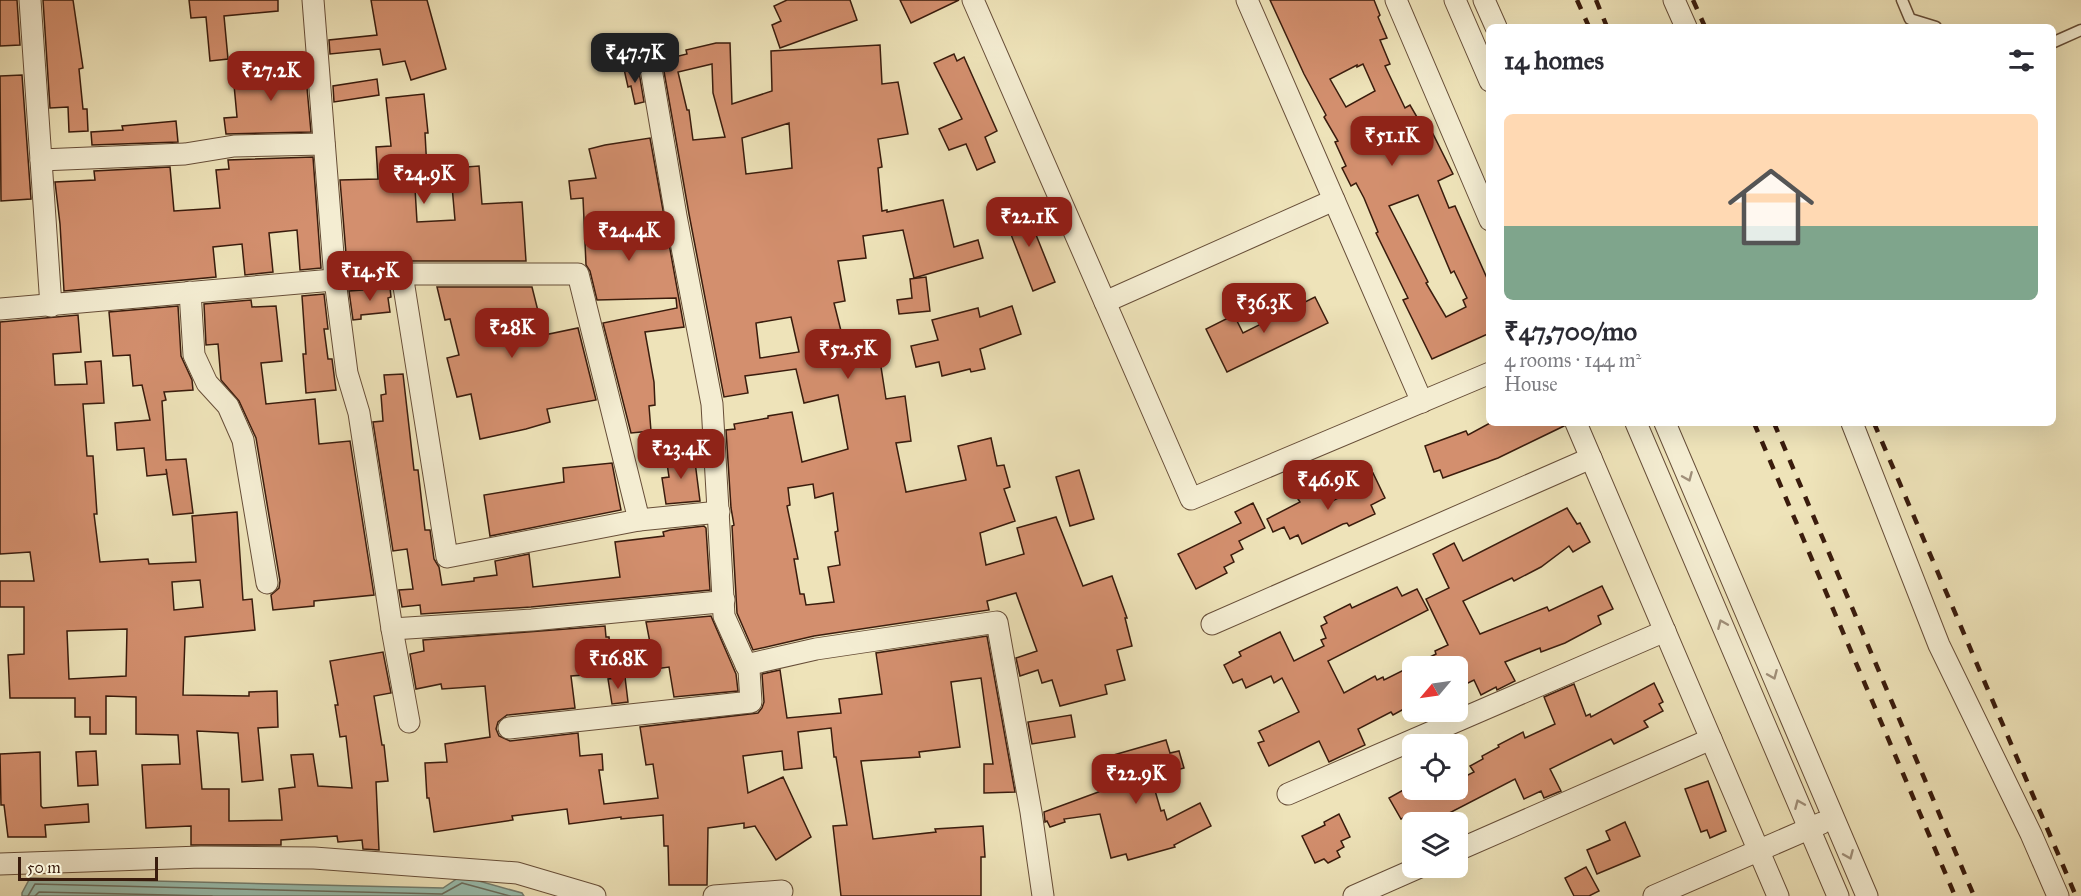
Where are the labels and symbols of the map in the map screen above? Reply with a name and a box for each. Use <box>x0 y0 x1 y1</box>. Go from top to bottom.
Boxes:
pin: ₹47.7K <box>586 33 684 84</box>
pin: ₹27.2K <box>222 51 320 102</box>
pin: ₹51.1K <box>1343 116 1441 167</box>
pin: ₹24.9K <box>375 154 473 205</box>
pin: ₹22.1K <box>980 197 1078 248</box>
pin: ₹24.4K <box>580 211 678 262</box>
pin: ₹14.5K <box>321 251 419 302</box>
pin: ₹36.3K <box>1215 283 1313 334</box>
pin: ₹28K <box>476 308 548 359</box>
pin: ₹52.5K <box>799 329 897 380</box>
pin: ₹23.4K <box>632 429 730 480</box>
pin: ₹46.9K <box>1279 460 1377 511</box>
one-way arrow <box>1681 470 1693 481</box>
one-way arrow <box>1717 620 1729 631</box>
pin: ₹16.8K <box>569 639 667 690</box>
north arrow <box>1402 656 1468 722</box>
one-way arrow <box>1766 669 1778 680</box>
pin: ₹22.9K <box>1087 754 1185 805</box>
one-way arrow <box>1794 799 1806 810</box>
one-way arrow <box>1842 848 1854 859</box>
scale bar <box>18 854 158 882</box>

